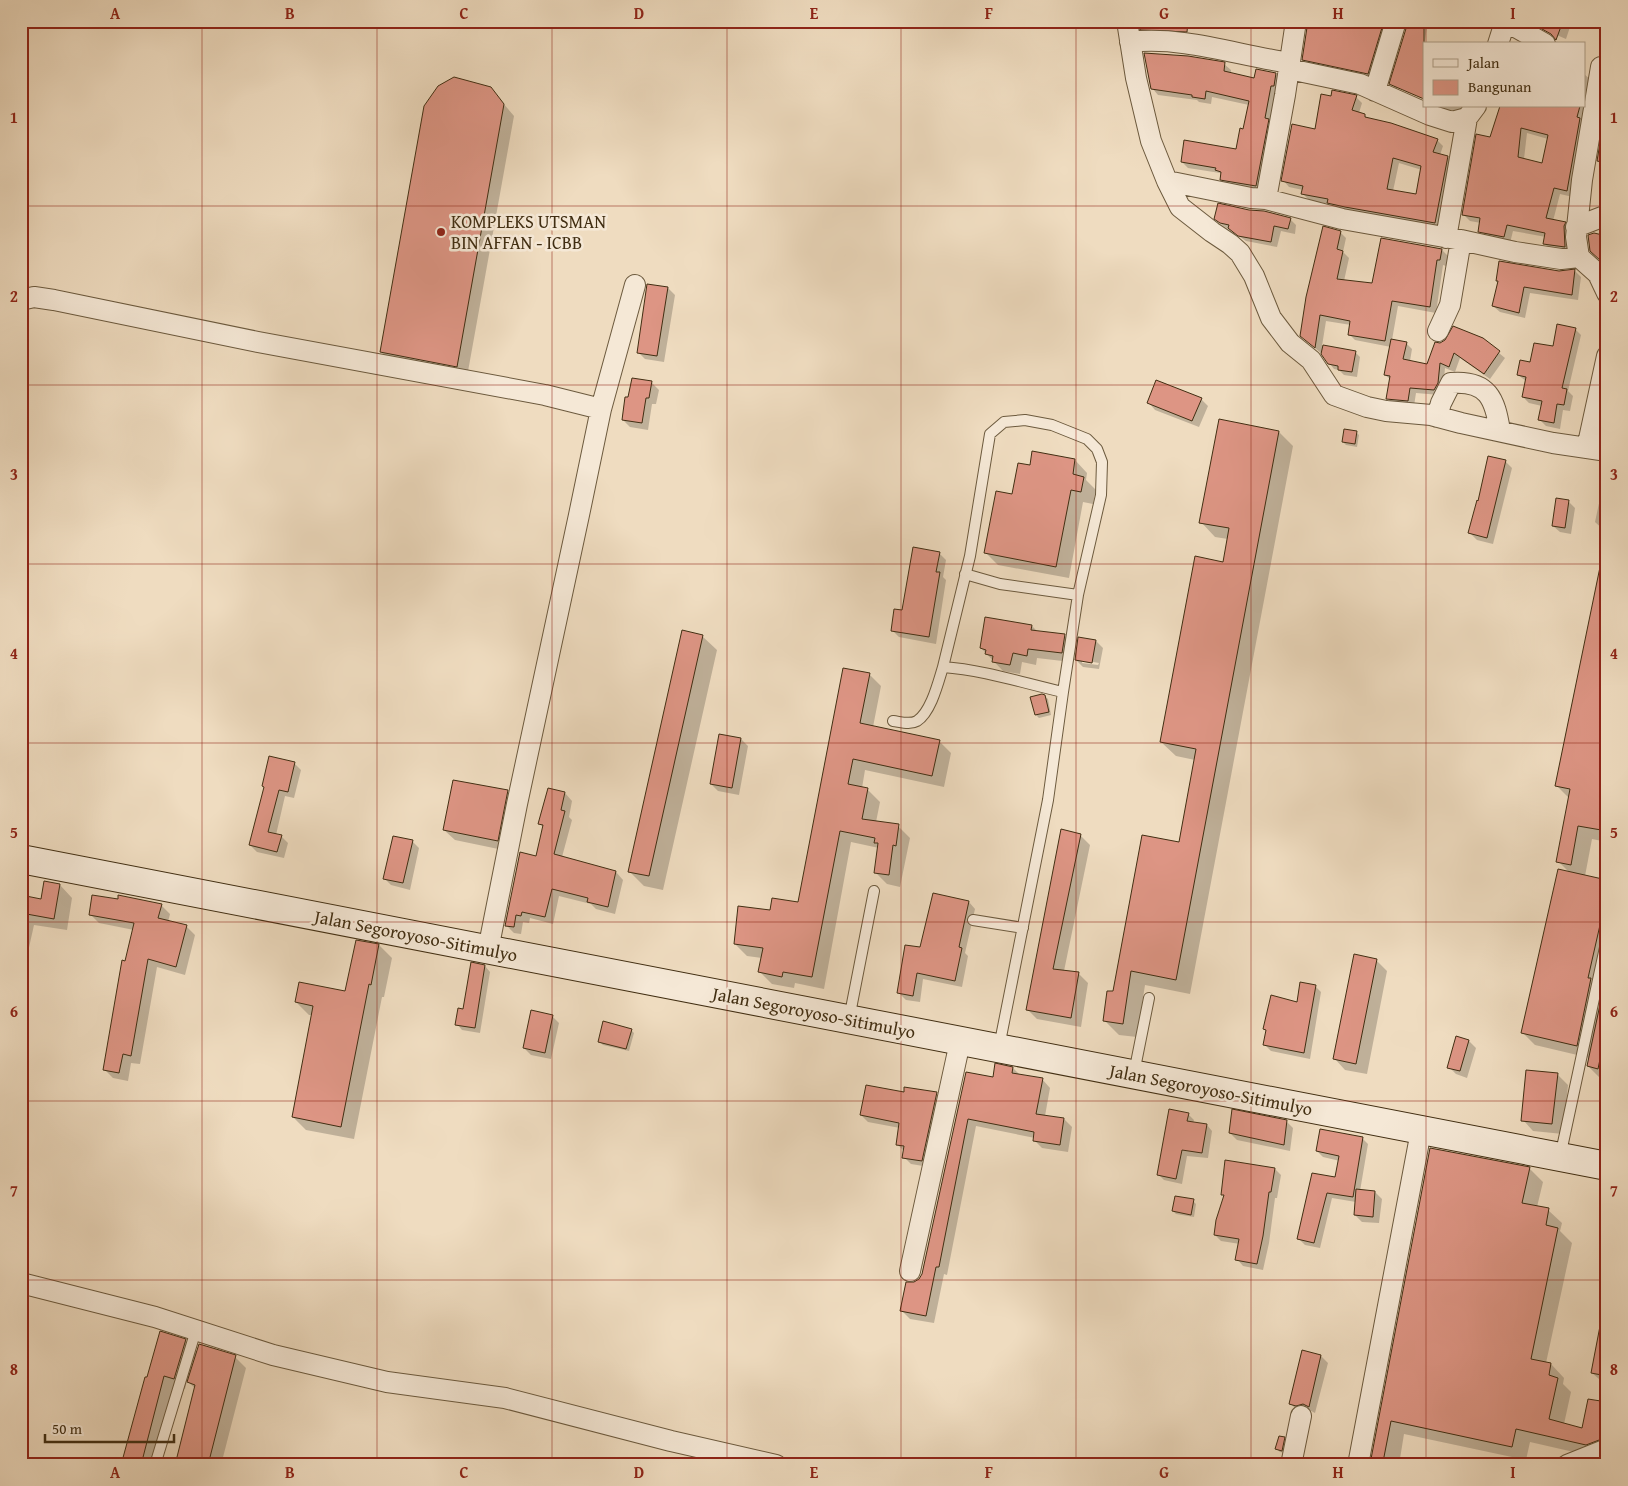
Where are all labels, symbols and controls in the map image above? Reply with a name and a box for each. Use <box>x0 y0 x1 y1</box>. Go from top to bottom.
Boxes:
text: A <box>110 1 121 25</box>
text: B <box>285 1 295 25</box>
text: C <box>459 1 469 25</box>
text: D <box>634 1 644 25</box>
text: E <box>810 1 819 25</box>
text: F <box>985 1 993 25</box>
text: G <box>1159 1 1169 25</box>
text: H <box>1332 1 1344 25</box>
text: I <box>1510 1 1516 25</box>
legend <box>1423 42 1586 108</box>
text: Jalan <box>1466 52 1500 73</box>
text: Bangunan <box>1468 76 1532 97</box>
text: 1 <box>10 105 18 129</box>
text: 1 <box>1610 105 1618 129</box>
place label: KOMPLEKS UTSMAN BIN AFFAN - ICBB <box>451 208 606 256</box>
marker: KOMPLEKS UTSMAN BIN AFFAN - ICBB <box>435 226 447 238</box>
text: 2 <box>10 284 18 308</box>
text: 2 <box>1610 284 1618 308</box>
text: 3 <box>10 462 18 486</box>
text: 3 <box>1610 462 1618 486</box>
text: 4 <box>10 641 18 665</box>
text: 4 <box>1610 641 1618 665</box>
text: 5 <box>10 820 18 844</box>
text: 5 <box>1610 820 1618 844</box>
street label: Jalan Segoroyoso-Sitimulyo <box>310 902 520 968</box>
street label: Jalan Segoroyoso-Sitimulyo <box>708 979 918 1045</box>
text: 6 <box>10 999 18 1023</box>
text: 6 <box>1610 999 1618 1023</box>
street label: Jalan Segoroyoso-Sitimulyo <box>1105 1056 1315 1122</box>
text: 7 <box>10 1178 18 1202</box>
text: 7 <box>1610 1178 1618 1202</box>
text: 8 <box>10 1357 18 1381</box>
text: 8 <box>1610 1357 1618 1381</box>
scale bar <box>45 1411 174 1443</box>
text: 50 m <box>52 1418 83 1439</box>
text: A <box>110 1460 121 1484</box>
text: B <box>285 1460 295 1484</box>
text: C <box>459 1460 469 1484</box>
text: D <box>634 1460 644 1484</box>
text: E <box>810 1460 819 1484</box>
text: F <box>985 1460 993 1484</box>
text: G <box>1159 1460 1169 1484</box>
text: H <box>1332 1460 1344 1484</box>
text: I <box>1510 1460 1516 1484</box>

